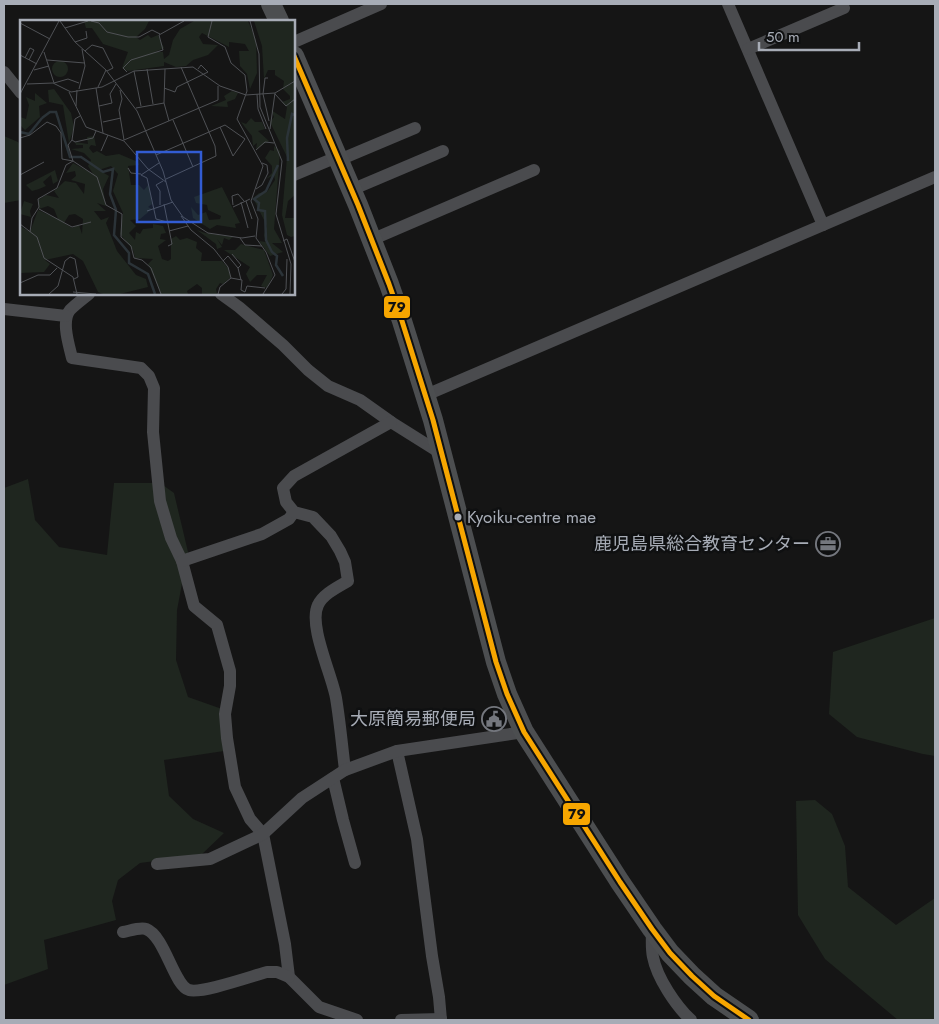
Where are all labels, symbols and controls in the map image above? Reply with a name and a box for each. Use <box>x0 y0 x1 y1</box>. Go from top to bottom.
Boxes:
inset map <box>20 20 295 295</box>
scale bar <box>759 20 859 52</box>
text: 50 m <box>766 26 800 48</box>
line badge: 79 <box>383 295 411 319</box>
text: 79 <box>388 297 406 317</box>
place label: Kyoiku-centre mae <box>467 505 596 529</box>
marker: Kyoiku-centre mae <box>453 512 463 522</box>
place label: 鹿児島県総合教育センター <box>594 531 810 557</box>
office icon: 鹿児島県総合教育センター <box>815 531 841 557</box>
place label: 大原簡易郵便局 <box>350 706 476 732</box>
public building icon: 大原簡易郵便局 <box>481 706 507 732</box>
line badge: 79 <box>562 802 591 826</box>
text: 79 <box>568 804 586 824</box>

